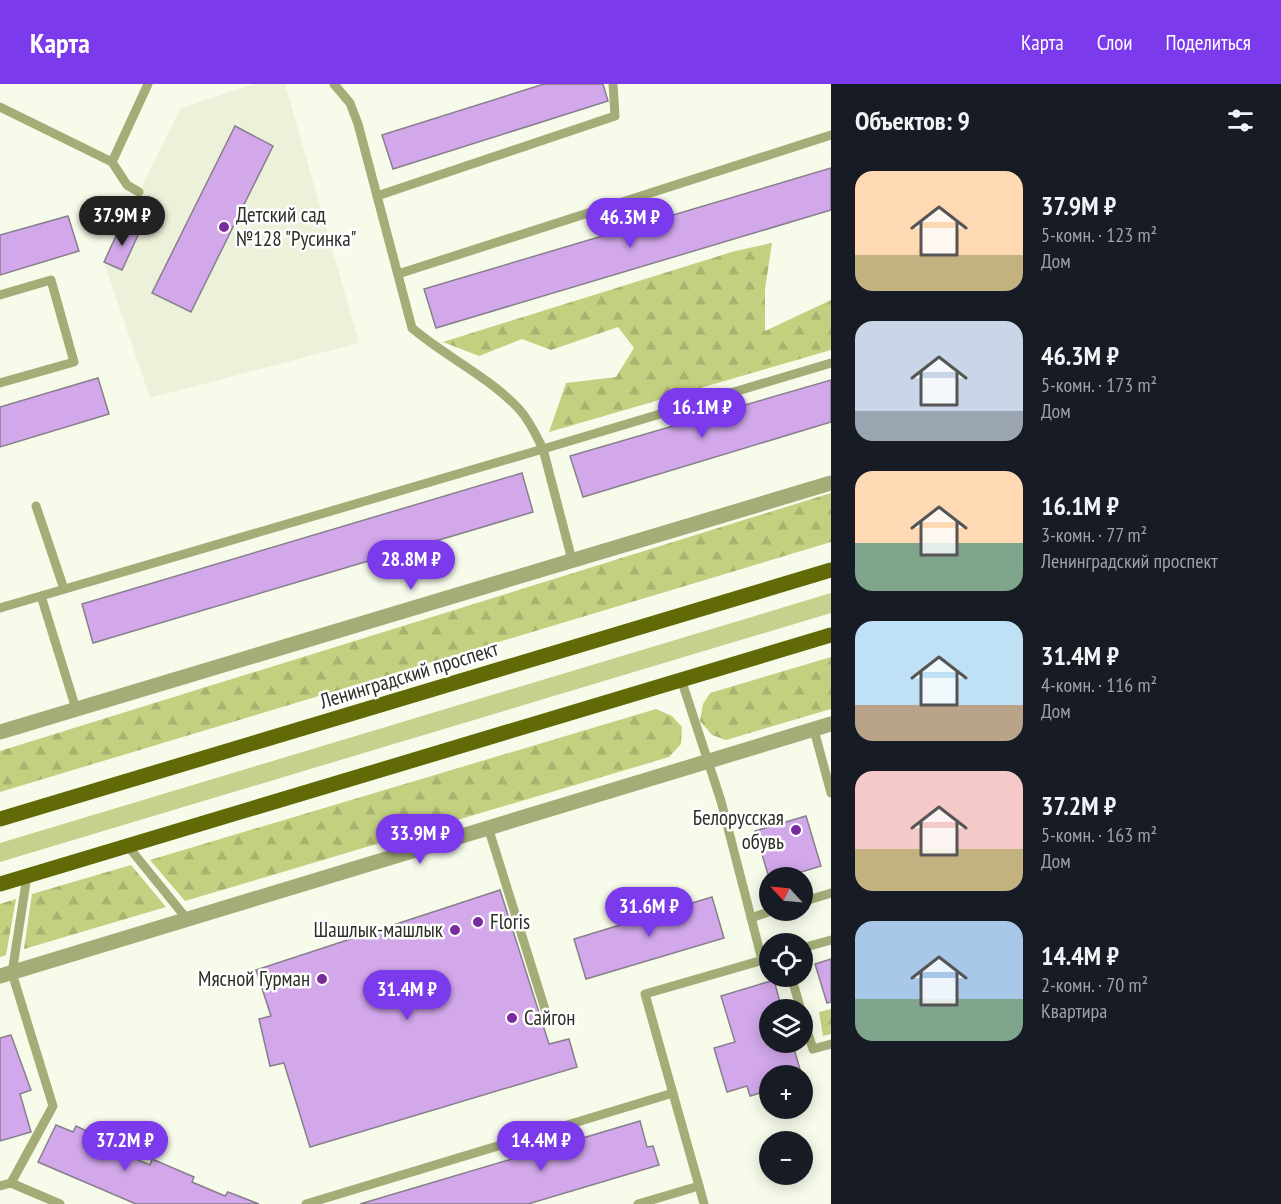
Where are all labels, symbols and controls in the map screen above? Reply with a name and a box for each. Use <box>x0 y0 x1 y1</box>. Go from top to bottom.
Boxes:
text: Карта <box>30 24 90 61</box>
text: Карта <box>1021 29 1064 56</box>
text: Слои <box>1097 29 1132 56</box>
text: Поделиться <box>1165 29 1251 56</box>
text: Объектов: 9 <box>855 104 970 137</box>
icon: filters <box>1224 104 1257 137</box>
text: 37.9M ₽ <box>1041 189 1116 222</box>
icon: home <box>903 195 975 267</box>
pin: 37.9M ₽ <box>67 196 177 247</box>
pin: 46.3M ₽ <box>575 198 685 249</box>
place label: Детский сад №128 "Русинка" <box>236 201 357 252</box>
text: 37.9M ₽ <box>93 202 151 228</box>
text: 46.3M ₽ <box>600 204 660 230</box>
marker: Детский сад №128 "Русинка" <box>217 220 231 234</box>
text: 5-комн. · 123 m² <box>1041 222 1157 248</box>
text: Дом <box>1041 248 1071 274</box>
text: 46.3M ₽ <box>1041 339 1119 372</box>
icon: home <box>903 345 975 417</box>
text: 5-комн. · 173 m² <box>1041 372 1157 398</box>
pin: 16.1M ₽ <box>647 388 757 439</box>
text: 16.1M ₽ <box>672 394 732 420</box>
text: Дом <box>1041 398 1071 424</box>
text: 16.1M ₽ <box>1041 489 1119 522</box>
icon: home <box>903 495 975 567</box>
text: 3-комн. · 77 m² <box>1041 522 1147 548</box>
pin: 28.8M ₽ <box>356 540 466 591</box>
text: 28.8M ₽ <box>381 546 441 572</box>
text: Ленинградский проспект <box>1041 548 1218 574</box>
street label: Ленинградский проспект <box>315 634 502 715</box>
text: 31.4M ₽ <box>1041 639 1119 672</box>
icon: home <box>903 645 975 717</box>
text: 4-комн. · 116 m² <box>1041 672 1157 698</box>
text: Дом <box>1041 698 1071 724</box>
text: 37.2M ₽ <box>1041 789 1116 822</box>
icon: home <box>903 795 975 867</box>
place label: Белорусская обувь <box>693 804 784 855</box>
pin: 33.9M ₽ <box>365 814 475 865</box>
text: 33.9M ₽ <box>390 820 450 846</box>
text: 5-комн. · 163 m² <box>1041 822 1157 848</box>
marker: Белорусская обувь <box>789 823 803 837</box>
text: Дом <box>1041 848 1071 874</box>
north arrow <box>759 867 813 921</box>
map controls <box>759 867 813 1185</box>
pin: 31.6M ₽ <box>594 887 704 938</box>
text: 31.6M ₽ <box>619 893 679 919</box>
place label: Floris <box>490 908 530 935</box>
marker: Floris <box>471 915 485 929</box>
place label: Шашлык-машлык <box>314 916 443 943</box>
marker: Шашлык-машлык <box>448 923 462 937</box>
button: locate <box>759 933 813 987</box>
text: 14.4M ₽ <box>1041 939 1119 972</box>
icon: home <box>903 945 975 1017</box>
place label: Мясной Гурман <box>198 965 310 992</box>
pin: 31.4M ₽ <box>352 970 462 1021</box>
marker: Мясной Гурман <box>315 972 329 986</box>
text: 2-комн. · 70 m² <box>1041 972 1148 998</box>
text: 31.4M ₽ <box>377 976 437 1002</box>
text: Квартира <box>1041 998 1107 1024</box>
button: layers <box>759 999 813 1053</box>
place label: Сайгон <box>524 1004 575 1031</box>
marker: Сайгон <box>505 1011 519 1025</box>
button: + <box>759 1065 813 1119</box>
pin: 37.2M ₽ <box>70 1121 180 1172</box>
pin: 14.4M ₽ <box>486 1121 596 1172</box>
text: 37.2M ₽ <box>96 1127 154 1153</box>
text: 14.4M ₽ <box>511 1127 571 1153</box>
button: − <box>759 1131 813 1185</box>

